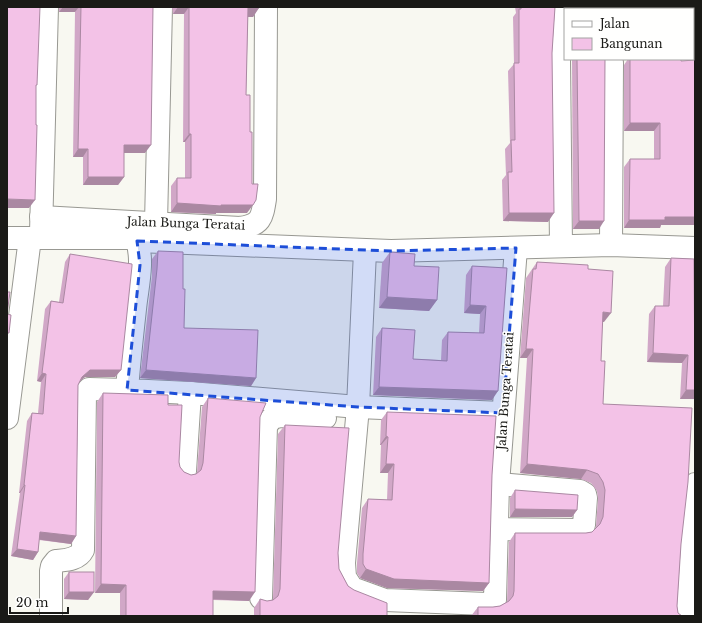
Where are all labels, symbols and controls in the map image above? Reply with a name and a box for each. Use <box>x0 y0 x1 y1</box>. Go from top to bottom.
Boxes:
legend <box>564 8 694 60</box>
text: Jalan <box>598 16 630 31</box>
text: Bangunan <box>600 36 663 51</box>
street label: Jalan Bunga Teratai <box>125 213 245 233</box>
street label: Jalan Bunga Teratai <box>493 331 517 453</box>
scale bar <box>10 589 68 615</box>
text: 20 m <box>16 595 48 610</box>

